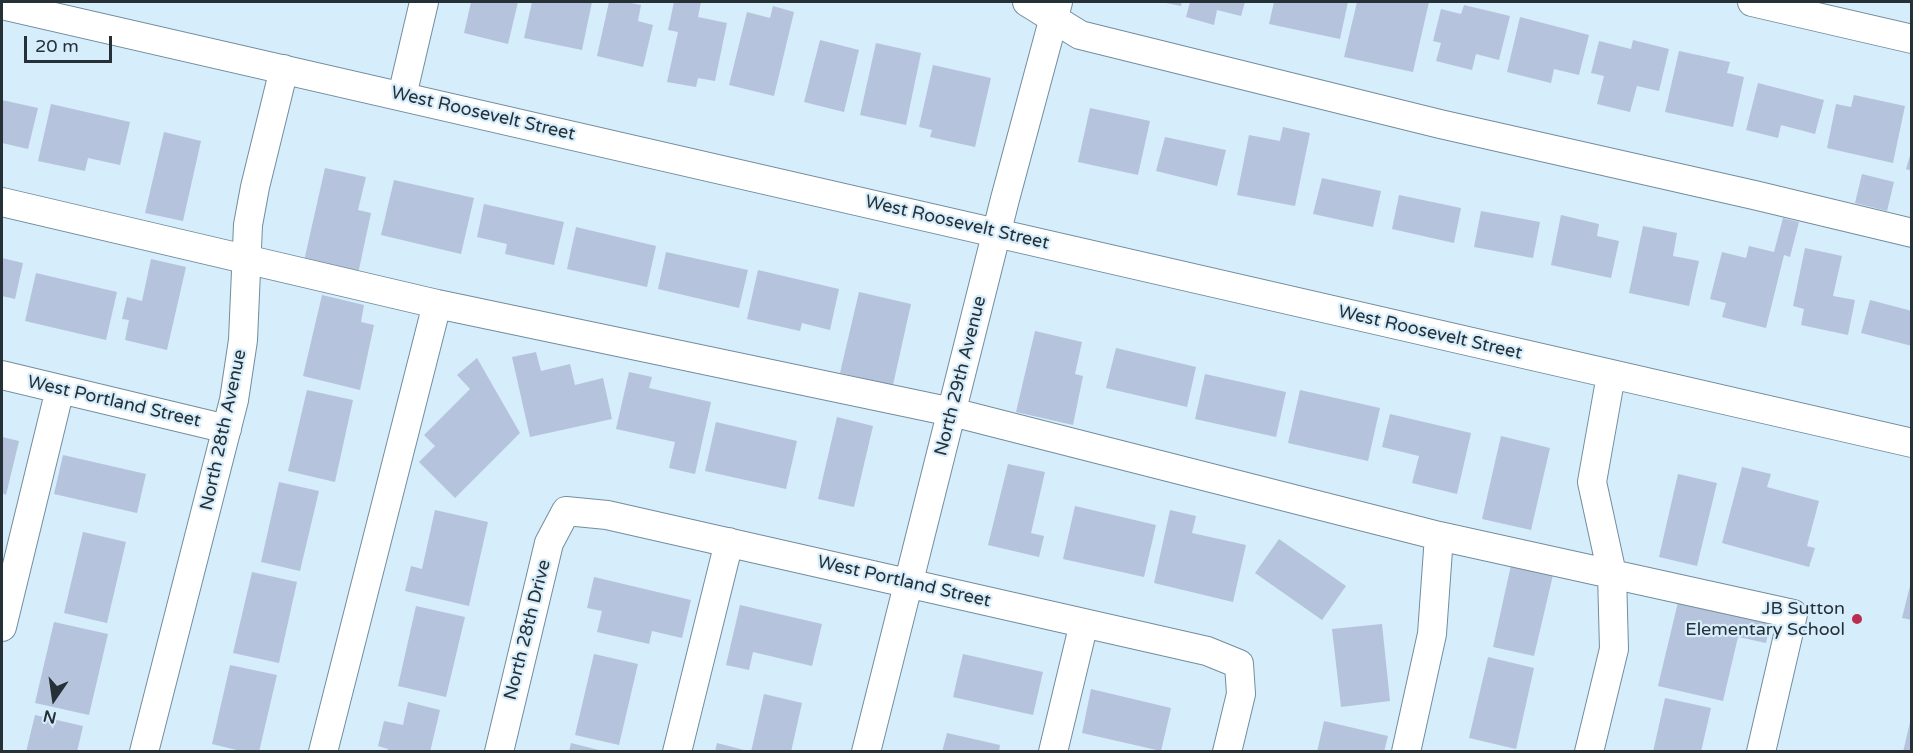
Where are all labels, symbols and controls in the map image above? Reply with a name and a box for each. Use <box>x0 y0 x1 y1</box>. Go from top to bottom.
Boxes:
scale bar <box>27 24 116 62</box>
text: 20 m <box>35 35 79 57</box>
street label: West Roosevelt Street <box>389 82 577 146</box>
street label: West Roosevelt Street <box>863 191 1051 255</box>
street label: North 29th Avenue <box>931 294 991 458</box>
street label: West Roosevelt Street <box>1336 301 1524 365</box>
street label: North 28th Avenue <box>196 347 252 513</box>
street label: West Portland Street <box>25 372 203 432</box>
street label: West Portland Street <box>815 552 993 612</box>
street label: North 28th Drive <box>500 558 556 702</box>
place label: JB Sutton Elementary School <box>1685 598 1845 640</box>
marker: JB Sutton Elementary School <box>1850 612 1864 626</box>
north arrow <box>24 669 84 729</box>
text: N <box>41 705 58 728</box>

